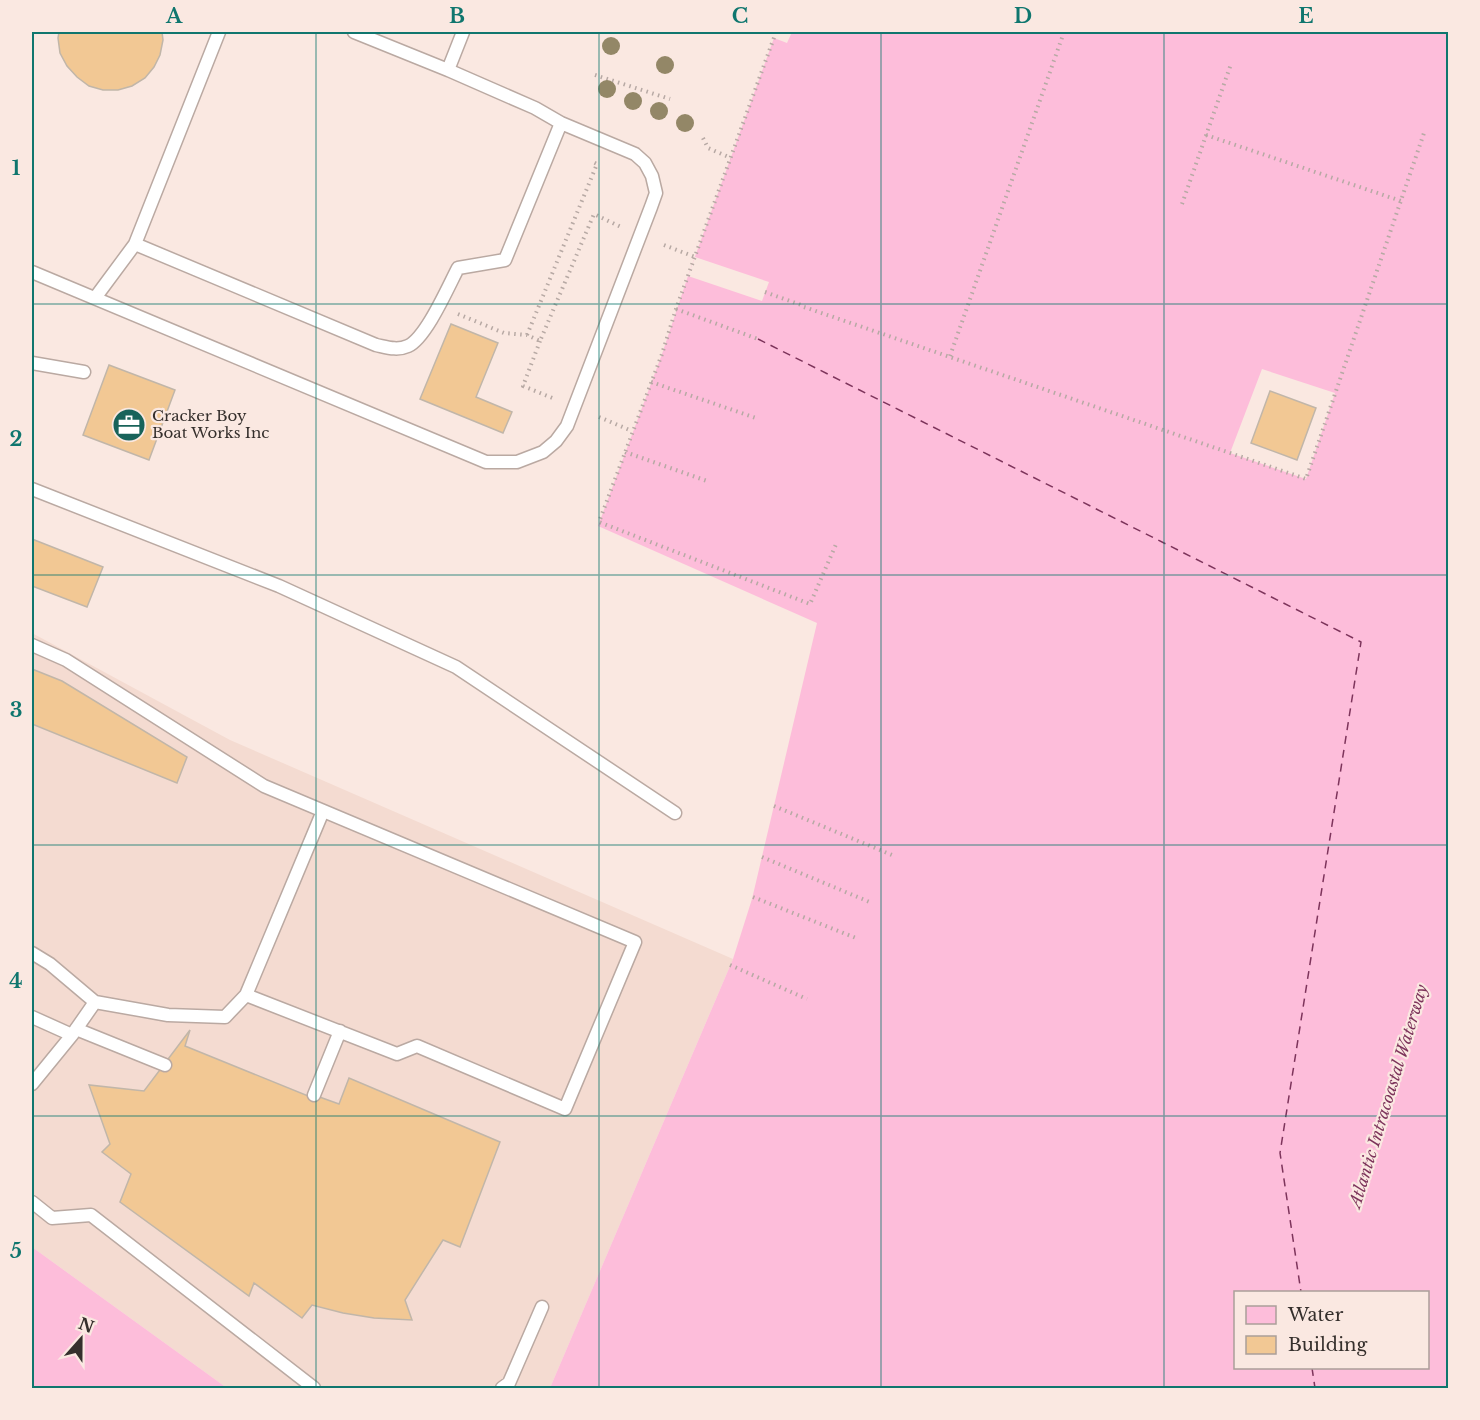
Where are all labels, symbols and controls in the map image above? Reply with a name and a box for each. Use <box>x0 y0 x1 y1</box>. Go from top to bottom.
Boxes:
text: A <box>165 4 183 28</box>
text: B <box>449 4 465 28</box>
text: C <box>732 4 748 28</box>
text: D <box>1014 4 1032 28</box>
text: E <box>1298 4 1314 28</box>
text: 1 <box>12 156 21 180</box>
place label: Cracker Boy Boat Works Inc <box>152 406 269 442</box>
office icon: Cracker Boy Boat Works Inc <box>111 407 147 443</box>
text: 2 <box>9 427 23 451</box>
text: 3 <box>10 698 22 722</box>
text: 4 <box>9 969 23 993</box>
water label: Atlantic Intracoastal Waterway <box>1344 981 1432 1212</box>
text: 5 <box>10 1239 22 1263</box>
legend <box>1234 1291 1429 1369</box>
text: Water <box>1287 1304 1344 1326</box>
north arrow <box>51 1309 111 1369</box>
text: N <box>76 1313 97 1337</box>
text: Building <box>1288 1334 1367 1356</box>

